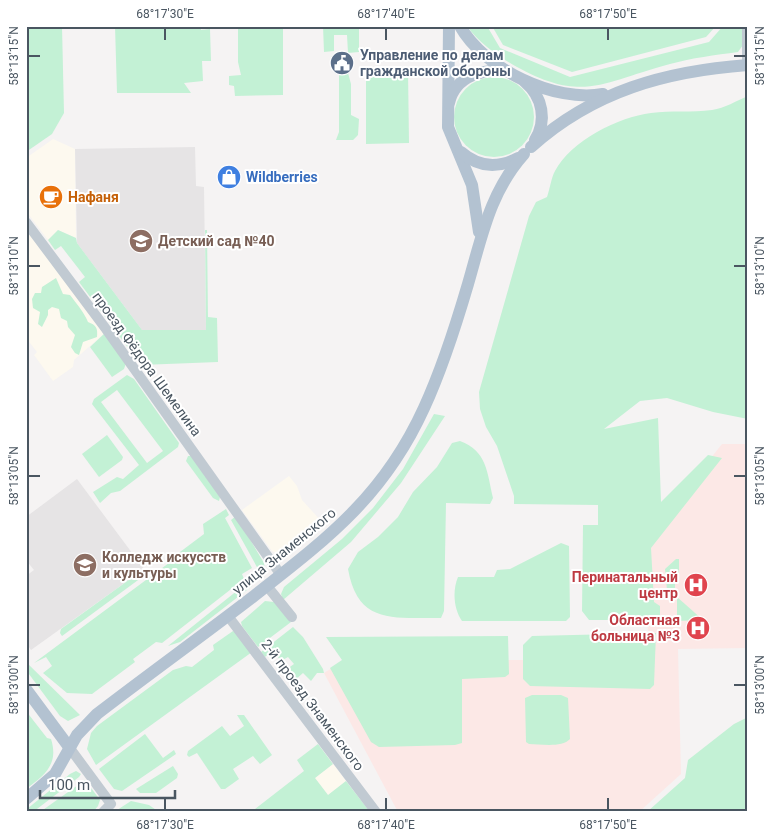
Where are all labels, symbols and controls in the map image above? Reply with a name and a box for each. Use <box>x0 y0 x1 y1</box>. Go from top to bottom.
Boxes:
text: 68°17'30"E <box>136 7 194 21</box>
text: 68°17'40"E <box>357 7 415 21</box>
text: 68°17'50"E <box>579 7 637 21</box>
text: 58°13'15"N <box>7 26 21 86</box>
text: 58°13'15"N <box>753 26 767 86</box>
place label: Управление по делам гражданской обороны <box>360 47 511 79</box>
public building icon: Управление по делам гражданской обороны <box>329 50 355 76</box>
shop icon: Wildberries <box>216 164 242 190</box>
place label: Wildberries <box>246 169 318 185</box>
cafe icon: Нафаня <box>38 184 64 210</box>
place label: Нафаня <box>68 189 119 205</box>
school or university icon: Детский сад №40 <box>128 228 154 254</box>
place label: Детский сад №40 <box>158 233 274 249</box>
text: 58°13'10"N <box>7 236 21 296</box>
text: 58°13'10"N <box>753 236 767 296</box>
street label: проезд Фёдора Шемелина <box>89 289 205 439</box>
text: 58°13'05"N <box>7 446 21 506</box>
text: 58°13'05"N <box>753 446 767 506</box>
street label: улица Знаменского <box>229 504 339 598</box>
place label: Колледж искусств и культуры <box>102 549 226 581</box>
school or university icon: Колледж искусств и культуры <box>72 552 98 578</box>
place label: Перинатальный центр <box>572 569 678 601</box>
hospital icon: Перинатальный центр <box>683 572 709 598</box>
place label: Областная больница №3 <box>591 612 680 644</box>
hospital icon: Областная больница №3 <box>685 615 711 641</box>
street label: 2-й проезд Знаменского <box>258 636 368 774</box>
text: 58°13'00"N <box>7 655 21 715</box>
text: 58°13'00"N <box>753 655 767 715</box>
scale bar <box>40 768 175 800</box>
text: 100 m <box>48 776 90 794</box>
text: 68°17'30"E <box>136 818 194 832</box>
text: 68°17'40"E <box>357 818 415 832</box>
text: 68°17'50"E <box>579 818 637 832</box>

